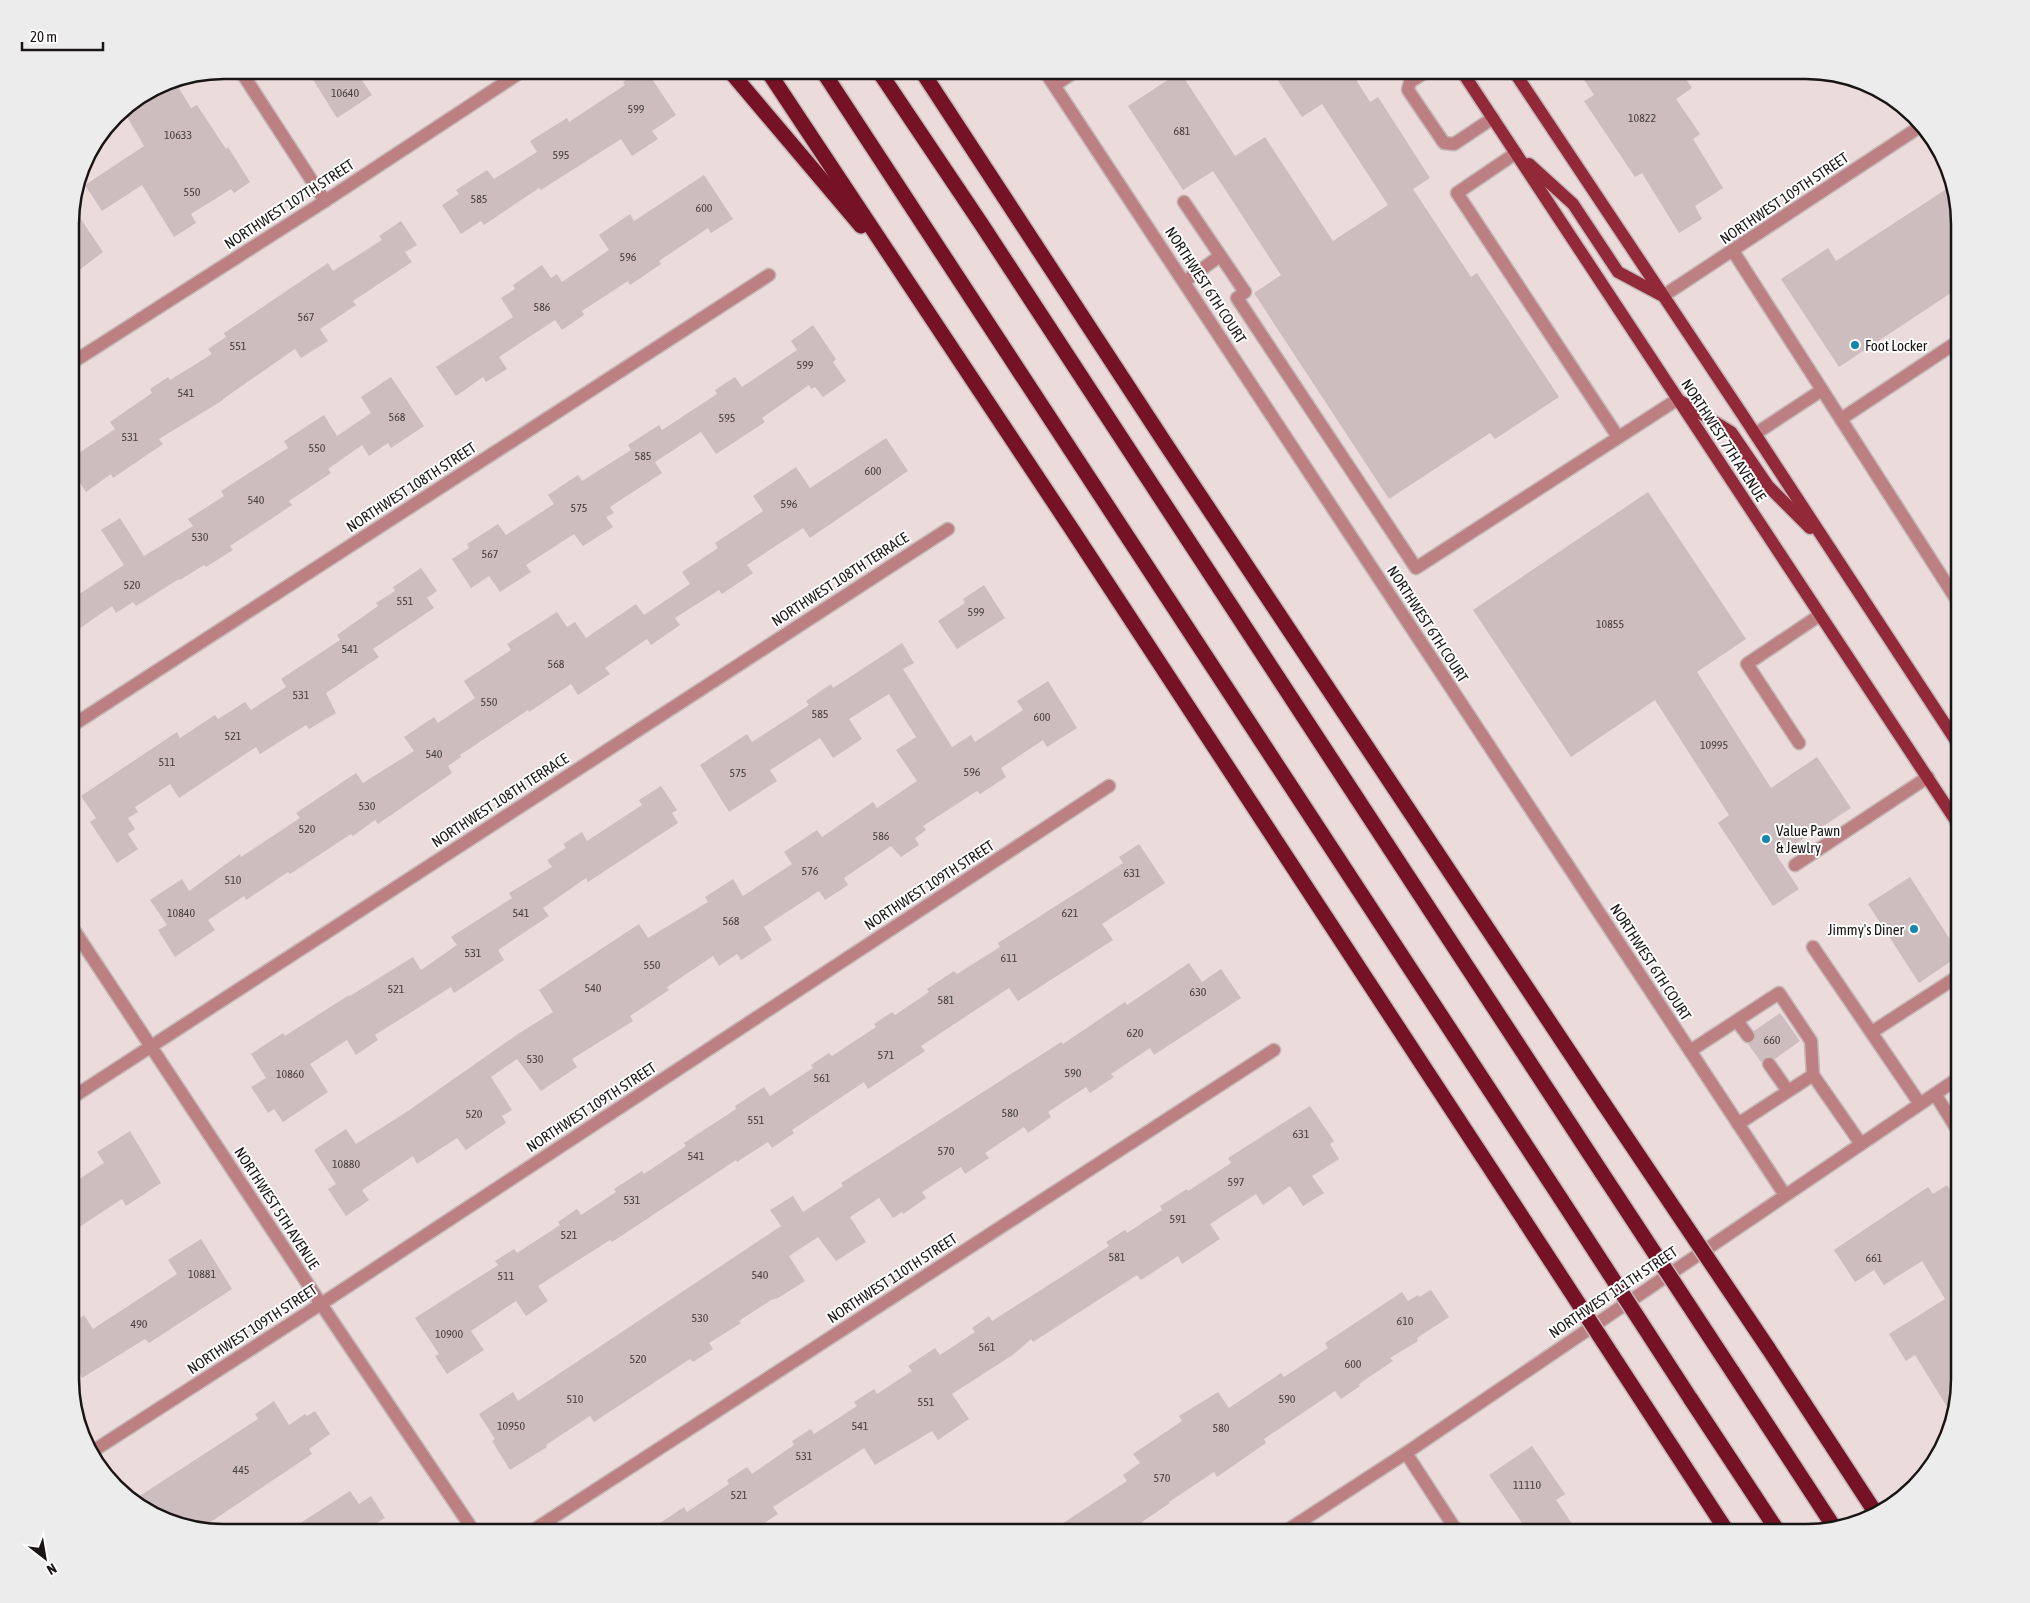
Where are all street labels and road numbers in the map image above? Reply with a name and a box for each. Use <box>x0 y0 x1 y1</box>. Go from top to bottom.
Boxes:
street label: NORTHWEST 109TH STREET <box>1717 149 1852 247</box>
street label: NORTHWEST 107TH STREET <box>221 156 357 252</box>
street label: NORTHWEST 6TH COURT <box>1162 224 1250 347</box>
street label: NORTHWEST 7TH AVENUE <box>1678 376 1770 505</box>
street label: NORTHWEST 108TH STREET <box>343 439 479 535</box>
street label: NORTHWEST 108TH TERRACE <box>768 528 912 630</box>
street label: NORTHWEST 6TH COURT <box>1384 563 1472 686</box>
street label: NORTHWEST 108TH TERRACE <box>428 749 572 851</box>
street label: NORTHWEST 109TH STREET <box>861 837 997 933</box>
street label: NORTHWEST 6TH COURT <box>1607 901 1695 1024</box>
street label: NORTHWEST 109TH STREET <box>523 1059 659 1155</box>
street label: NORTHWEST 5TH AVENUE <box>231 1144 323 1273</box>
street label: NORTHWEST 110TH STREET <box>824 1230 960 1326</box>
street label: NORTHWEST 111TH STREET <box>1546 1243 1681 1341</box>
street label: NORTHWEST 109TH STREET <box>184 1281 320 1377</box>

